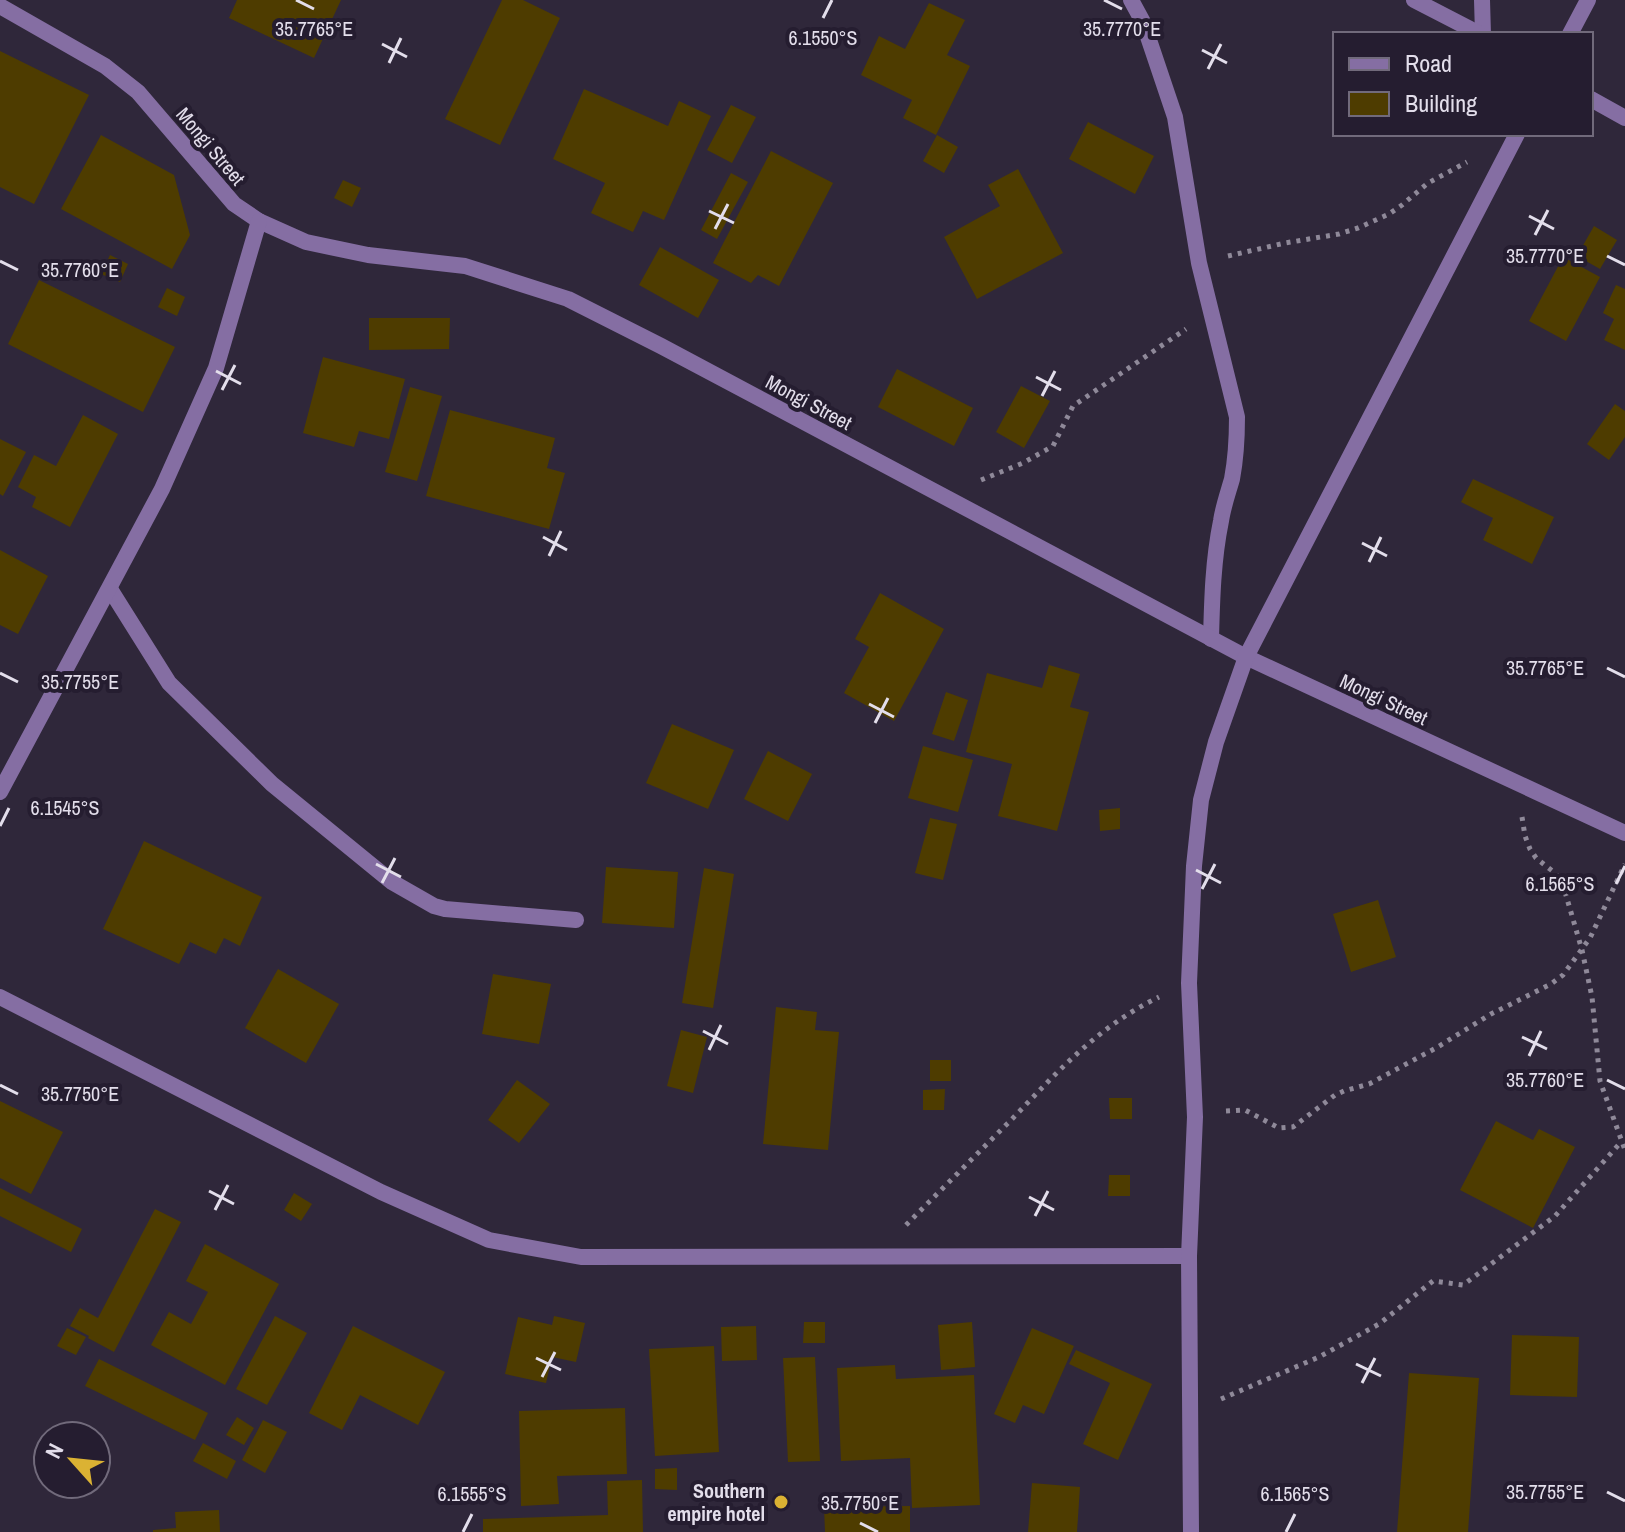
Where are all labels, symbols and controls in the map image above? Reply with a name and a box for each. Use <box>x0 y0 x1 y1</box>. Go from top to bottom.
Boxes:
text: 35.7765°E <box>275 15 353 42</box>
text: 35.7770°E <box>1083 15 1161 42</box>
text: 6.1550°S <box>788 24 858 51</box>
legend <box>1333 32 1593 136</box>
text: Road <box>1405 47 1452 79</box>
text: Building <box>1405 87 1477 119</box>
street label: Mongi Street <box>170 101 252 191</box>
text: 35.7770°E <box>1506 242 1584 269</box>
text: 35.7760°E <box>41 256 119 283</box>
street label: Mongi Street <box>761 368 857 436</box>
text: 35.7765°E <box>1506 654 1584 681</box>
street label: Mongi Street <box>1336 667 1433 731</box>
text: 35.7755°E <box>41 668 119 695</box>
text: 6.1545°S <box>30 794 100 821</box>
text: 6.1565°S <box>1525 870 1595 897</box>
text: 35.7760°E <box>1506 1066 1584 1093</box>
text: 35.7750°E <box>41 1080 119 1107</box>
north arrow <box>32 1420 112 1500</box>
text: N <box>38 1438 71 1464</box>
place label: Southern empire hotel <box>667 1477 765 1527</box>
text: 35.7755°E <box>1506 1478 1584 1505</box>
text: 6.1555°S <box>437 1480 507 1507</box>
text: 6.1565°S <box>1260 1480 1330 1507</box>
text: 35.7750°E <box>821 1489 899 1516</box>
marker: Southern empire hotel <box>772 1493 790 1511</box>

